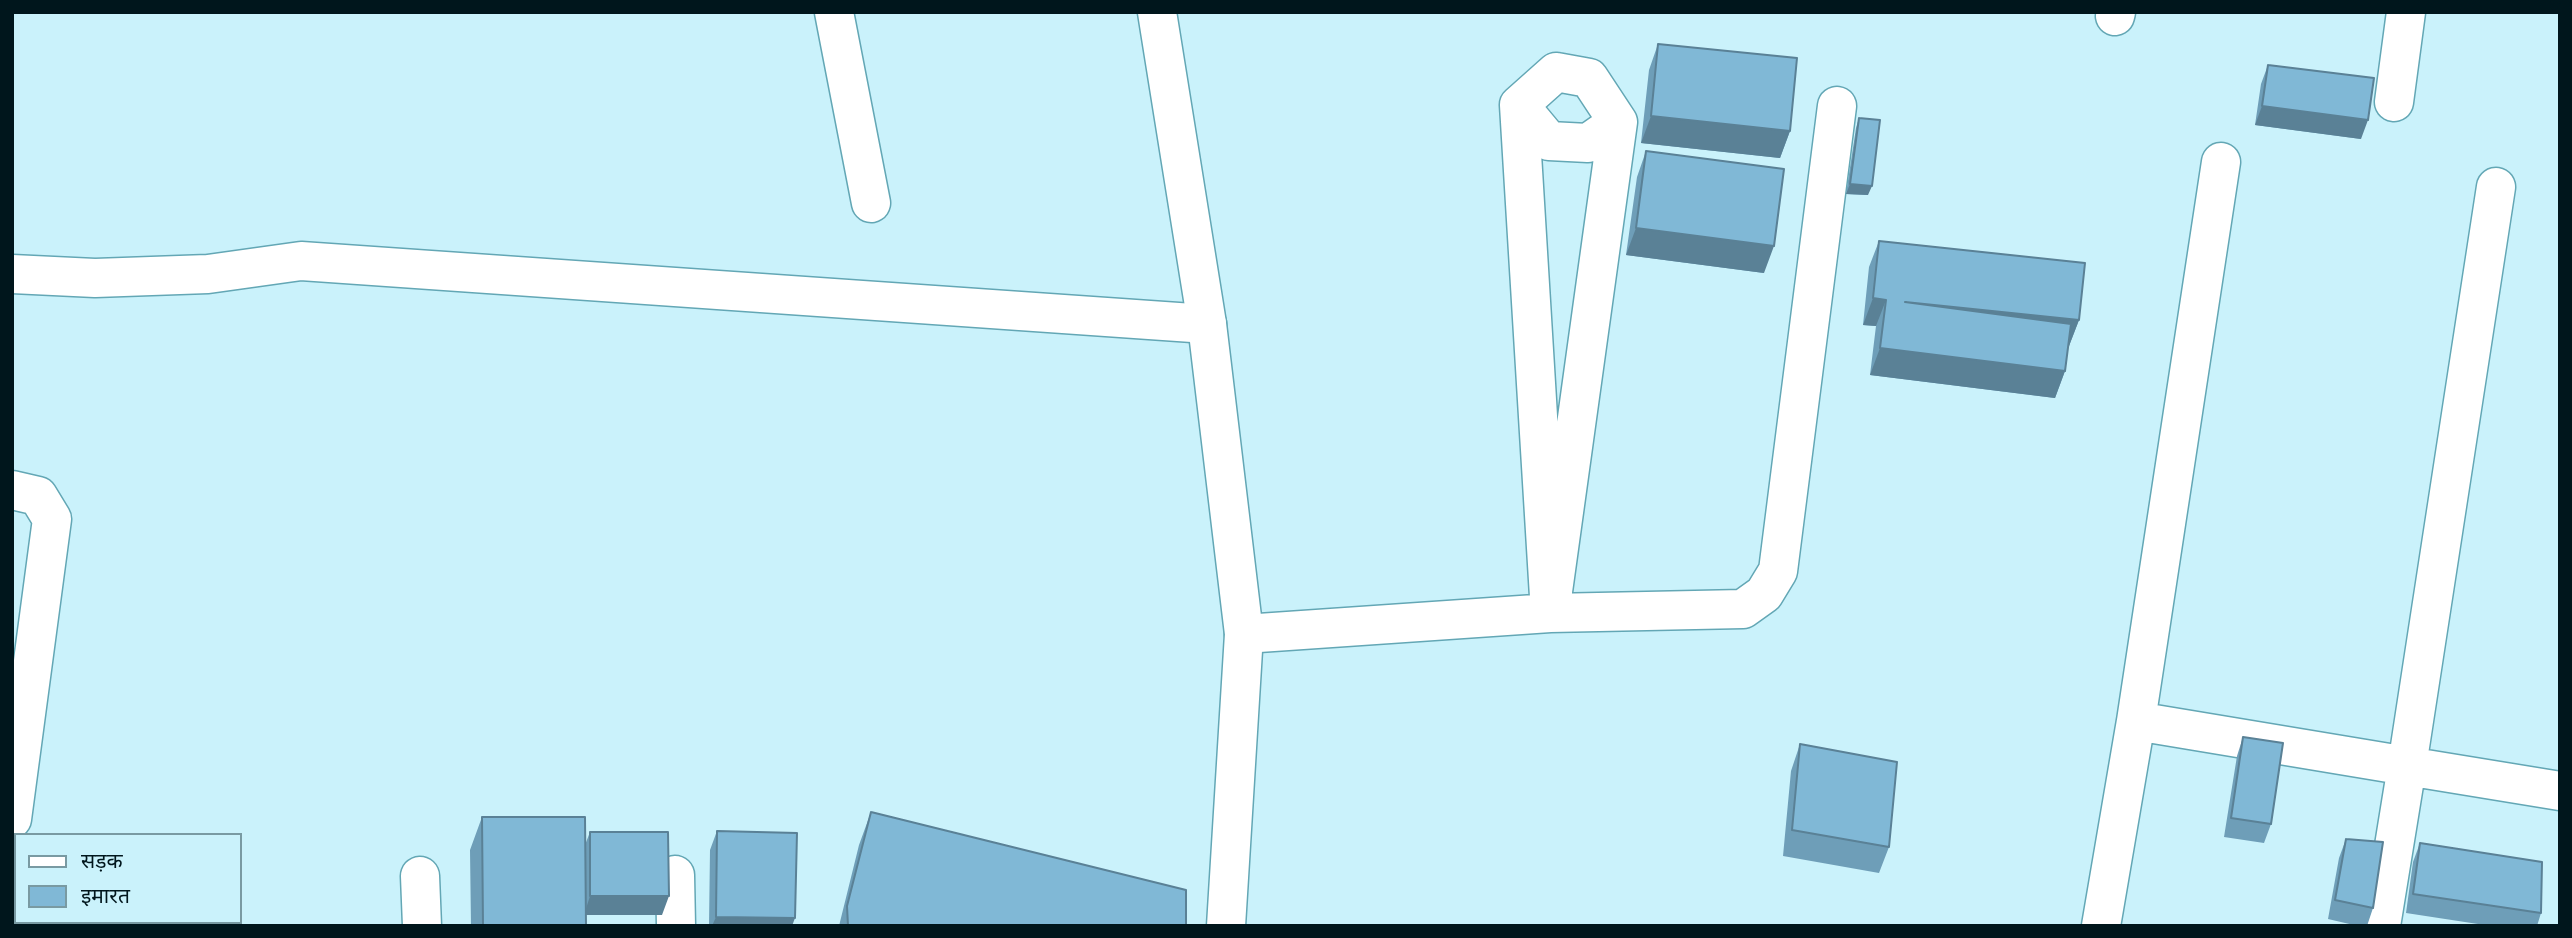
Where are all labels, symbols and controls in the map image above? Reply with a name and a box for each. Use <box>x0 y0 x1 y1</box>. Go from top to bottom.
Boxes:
legend <box>14 833 242 924</box>
text: सड़क <box>81 846 123 874</box>
text: इमारत <box>81 881 130 909</box>

